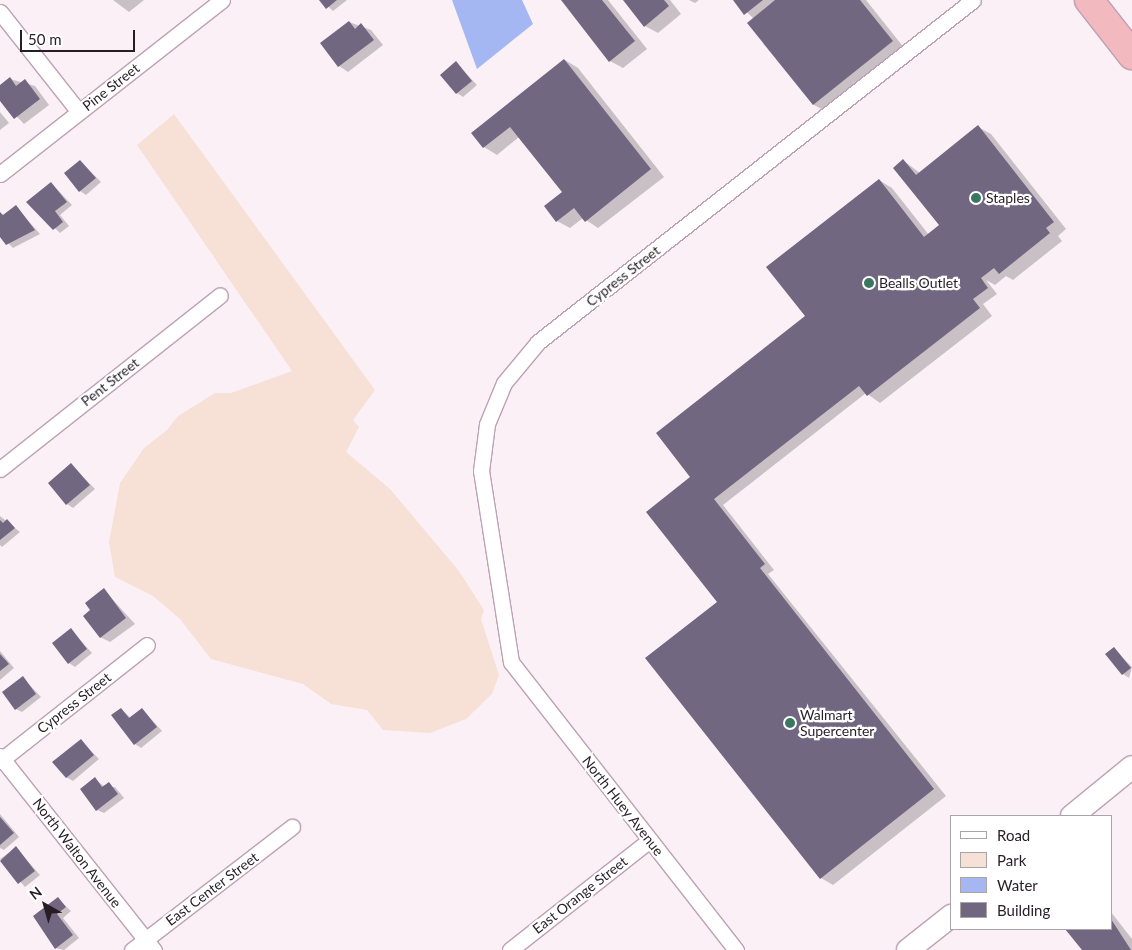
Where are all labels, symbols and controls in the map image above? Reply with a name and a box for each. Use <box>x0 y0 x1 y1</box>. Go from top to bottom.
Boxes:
scale bar <box>22 20 138 52</box>
text: 50 m <box>28 30 62 48</box>
street label: Pine Street <box>79 60 143 114</box>
place label: Staples <box>986 190 1030 206</box>
marker: Staples <box>970 192 982 204</box>
street label: Cypress Street <box>583 242 663 310</box>
place label: Bealls Outlet <box>879 275 958 291</box>
marker: Bealls Outlet <box>863 277 875 289</box>
street label: Pent Street <box>78 354 142 410</box>
street label: Cypress Street <box>34 669 114 737</box>
place label: Walmart Supercenter <box>800 707 874 740</box>
marker: Walmart Supercenter <box>784 717 796 729</box>
street label: North Huey Avenue <box>579 753 667 859</box>
street label: North Walton Avenue <box>29 795 125 911</box>
legend <box>950 815 1112 930</box>
text: Road <box>997 826 1030 844</box>
street label: East Center Street <box>162 849 262 929</box>
text: Park <box>997 851 1026 869</box>
street label: East Orange Street <box>529 853 631 937</box>
text: Water <box>997 876 1038 894</box>
north arrow <box>20 880 70 930</box>
text: Building <box>997 901 1050 919</box>

